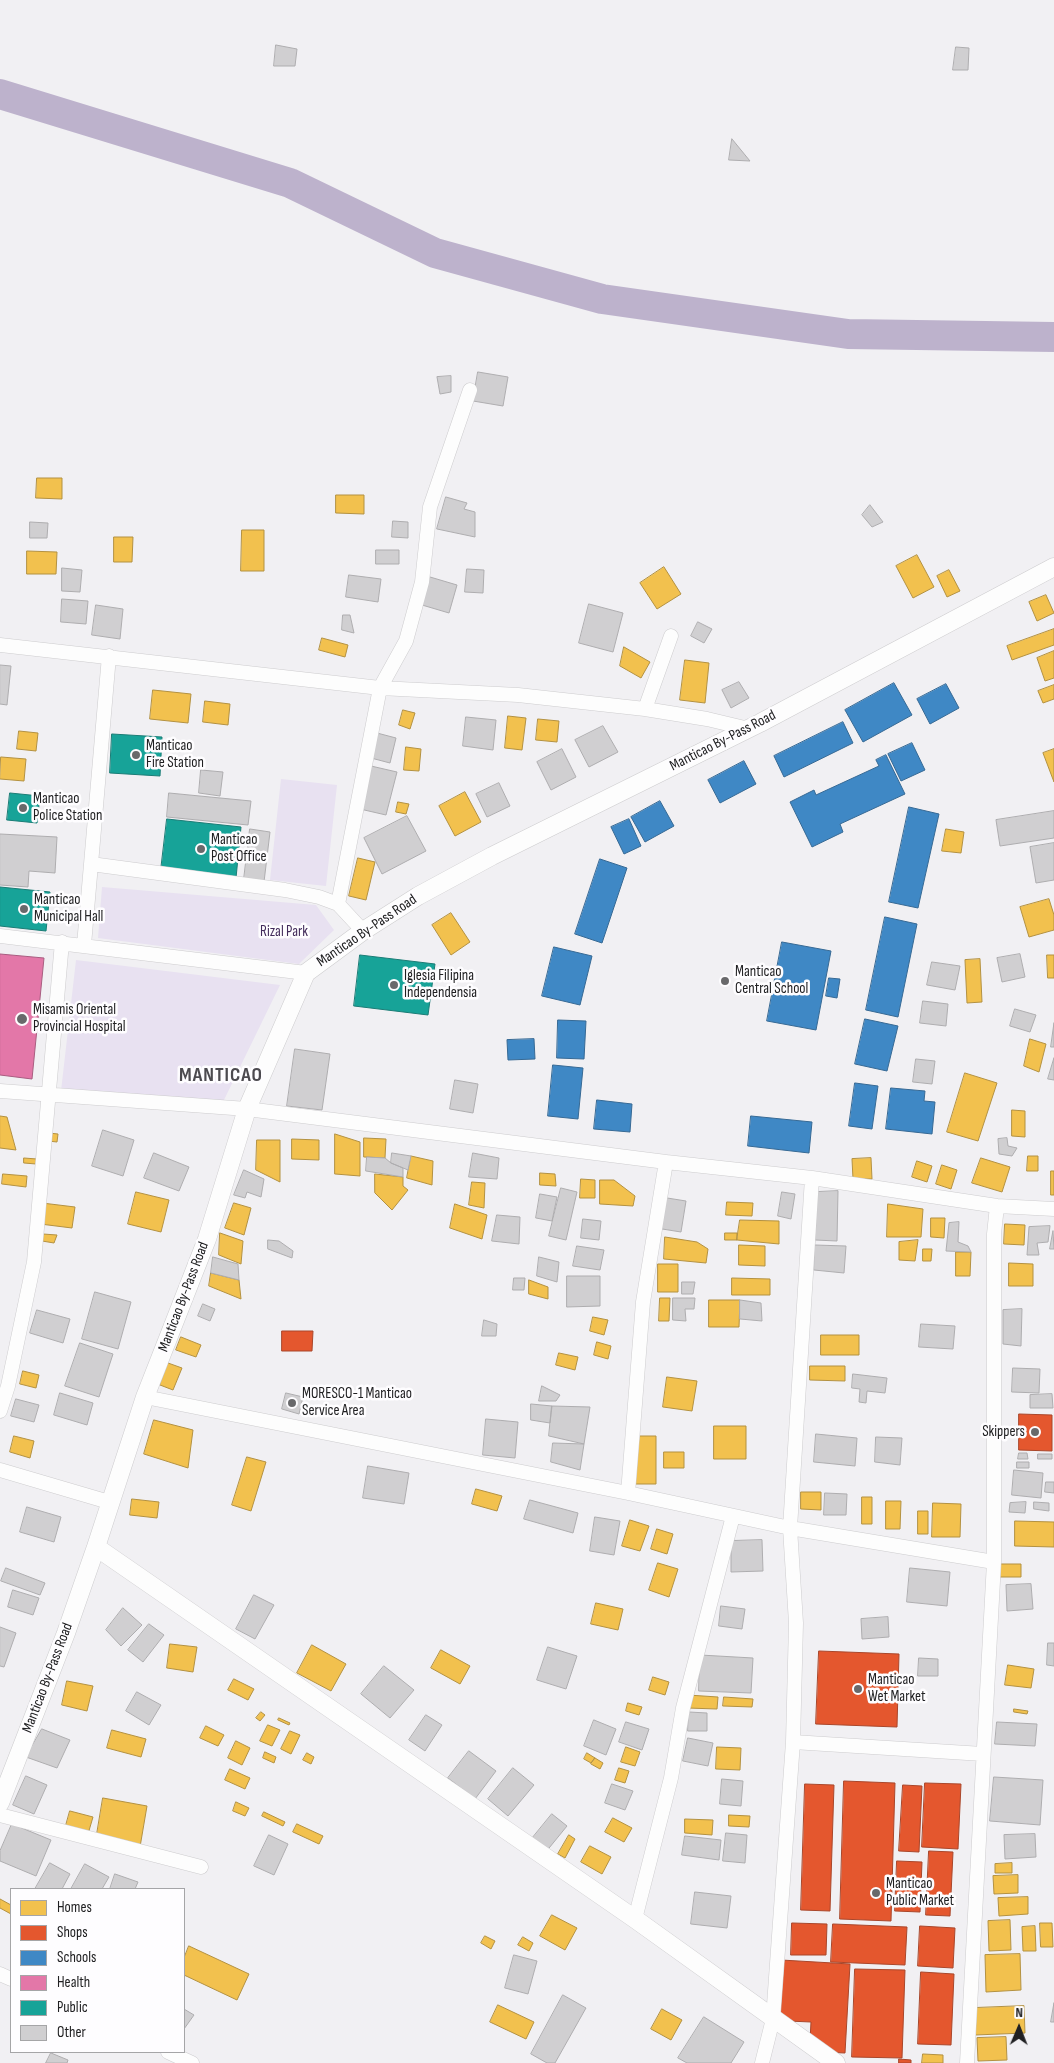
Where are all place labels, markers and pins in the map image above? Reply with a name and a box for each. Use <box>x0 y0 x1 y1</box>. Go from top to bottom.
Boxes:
place label: Manticao Fire Station <box>146 737 204 772</box>
marker: Manticao Fire Station <box>130 749 142 761</box>
place label: Manticao Police Station <box>33 790 103 825</box>
marker: Manticao Police Station <box>17 802 29 814</box>
place label: Manticao Post Office <box>211 831 267 866</box>
marker: Manticao Post Office <box>195 843 207 855</box>
place label: Manticao Municipal Hall <box>34 891 103 926</box>
marker: Manticao Municipal Hall <box>18 903 30 915</box>
place label: Manticao Central School <box>735 963 808 998</box>
place label: Iglesia Filipina Independensia <box>404 967 477 1002</box>
marker: Manticao Central School <box>719 975 731 987</box>
marker: Iglesia Filipina Independensia <box>388 979 400 991</box>
place label: Misamis Oriental Provincial Hospital <box>33 1001 126 1036</box>
marker: Misamis Oriental Provincial Hospital <box>15 1012 29 1026</box>
place label: MORESCO-1 Manticao Service Area <box>302 1385 412 1420</box>
marker: MORESCO-1 Manticao Service Area <box>286 1397 298 1409</box>
place label: Skippers <box>982 1423 1025 1441</box>
marker: Skippers <box>1029 1426 1041 1438</box>
place label: Manticao Wet Market <box>868 1671 925 1706</box>
marker: Manticao Wet Market <box>852 1683 864 1695</box>
place label: Manticao Public Market <box>886 1875 954 1910</box>
marker: Manticao Public Market <box>870 1887 882 1899</box>

